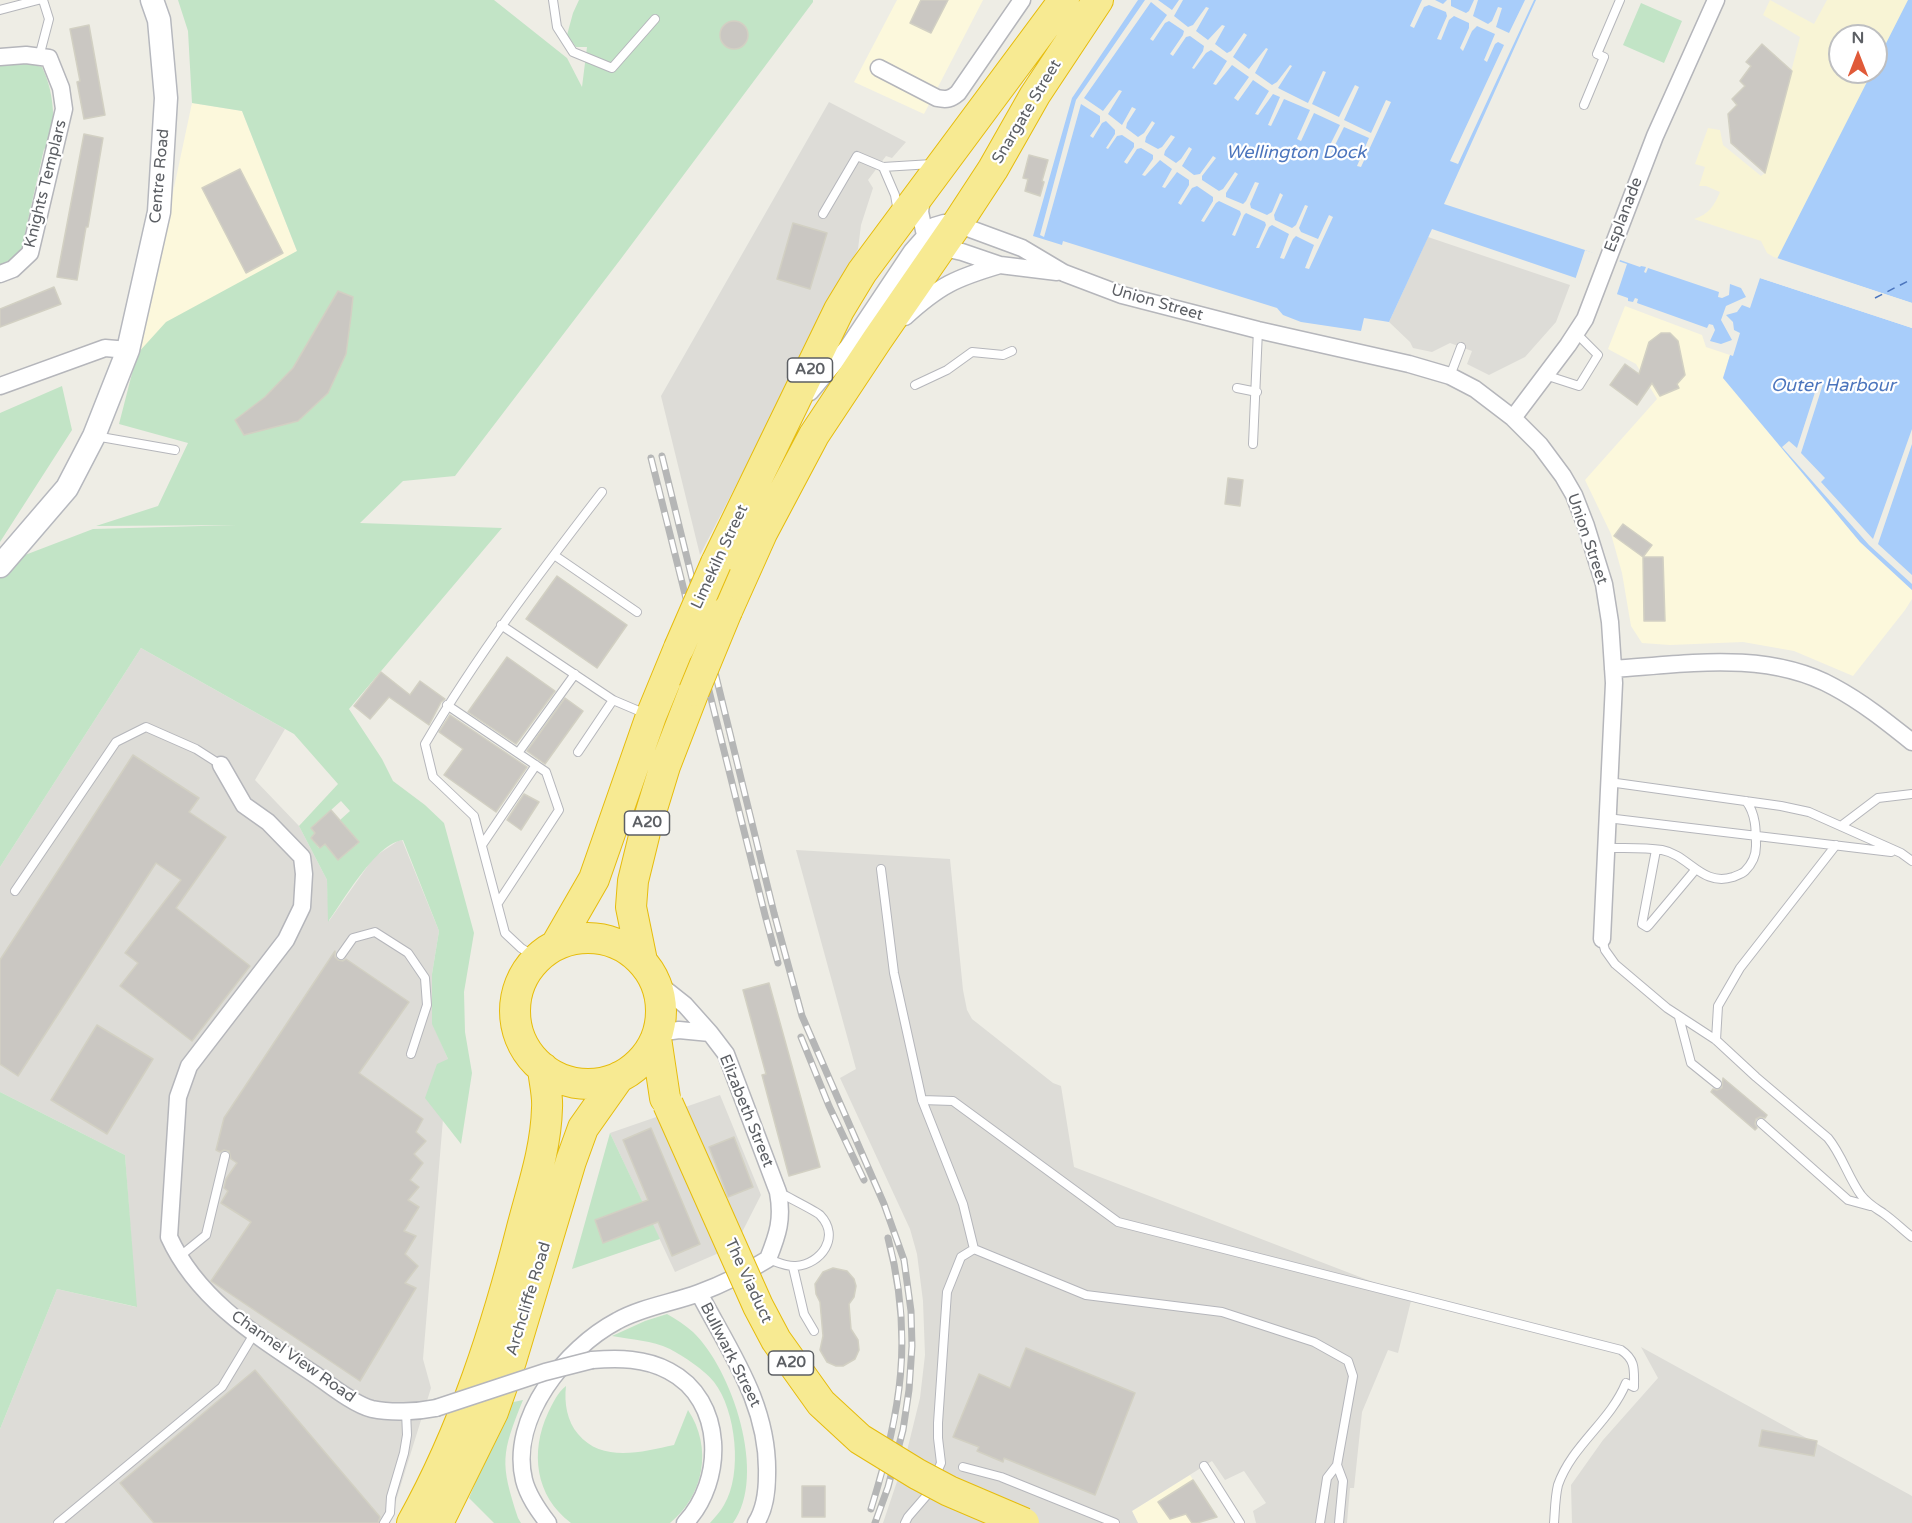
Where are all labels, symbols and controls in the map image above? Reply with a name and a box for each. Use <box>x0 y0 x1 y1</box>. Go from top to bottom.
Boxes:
north arrow <box>1828 24 1888 84</box>
text: N <box>1852 28 1864 48</box>
street label: Snargate Street <box>988 56 1066 168</box>
street label: Knights Templars <box>21 118 71 250</box>
street label: Centre Road <box>146 128 174 224</box>
water label: Wellington Dock <box>1226 142 1366 164</box>
street label: Esplanade <box>1601 175 1647 255</box>
street label: Union Street <box>1109 281 1205 325</box>
road number: A20 <box>788 358 832 382</box>
water label: Outer Harbour <box>1771 375 1895 397</box>
street label: Union Street <box>1562 491 1612 587</box>
street label: Limekiln Street <box>687 502 753 612</box>
road number: A20 <box>624 811 670 835</box>
street label: Elizabeth Street <box>715 1052 777 1170</box>
street label: The Viaduct <box>720 1236 776 1326</box>
street label: Archcliffe Road <box>503 1240 555 1358</box>
street label: Bullwark Street <box>695 1299 765 1411</box>
street label: Channel View Road <box>227 1307 359 1407</box>
road number: A20 <box>768 1351 814 1375</box>

